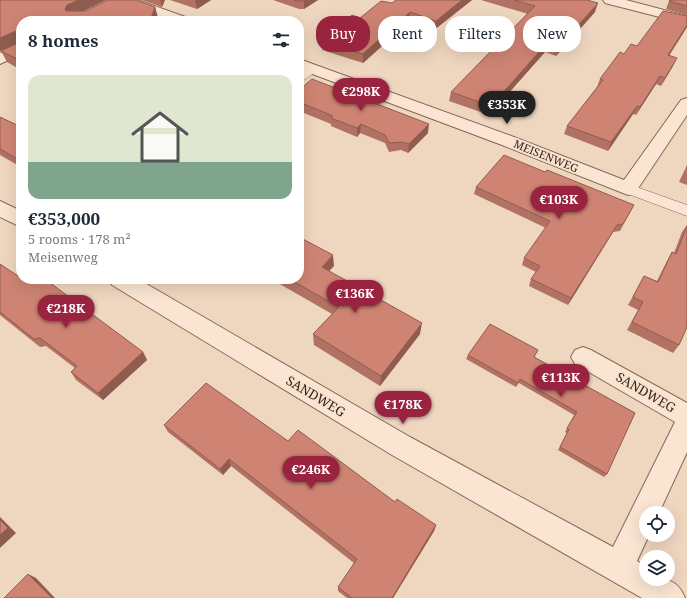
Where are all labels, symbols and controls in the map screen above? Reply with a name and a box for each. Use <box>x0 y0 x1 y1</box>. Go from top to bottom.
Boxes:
chip: Buy <box>316 16 370 52</box>
chip: Rent <box>378 16 437 52</box>
chip: Filters <box>445 16 515 52</box>
chip: New <box>523 16 581 52</box>
text: 8 homes <box>28 29 98 52</box>
icon: filters <box>270 29 292 51</box>
pin: €298K <box>333 78 389 112</box>
text: €298K <box>342 82 380 100</box>
pin: €353K <box>479 91 535 125</box>
text: €353K <box>488 95 526 113</box>
icon: home <box>124 101 196 173</box>
street label: MEISENWEG <box>512 136 581 175</box>
pin: €103K <box>531 186 587 220</box>
text: €103K <box>540 190 578 208</box>
text: €353,000 <box>28 207 100 230</box>
text: 5 rooms · 178 m² <box>28 230 131 248</box>
text: Meisenweg <box>28 248 98 266</box>
pin: €136K <box>327 280 383 314</box>
text: €136K <box>336 284 374 302</box>
pin: €218K <box>38 295 94 329</box>
text: €218K <box>47 299 85 317</box>
pin: €113K <box>533 364 589 398</box>
text: €113K <box>542 368 580 386</box>
street label: SANDWEG <box>613 368 680 417</box>
street label: SANDWEG <box>283 371 350 421</box>
pin: €178K <box>375 391 431 425</box>
text: €178K <box>384 395 422 413</box>
pin: €246K <box>283 456 339 490</box>
text: €246K <box>292 460 330 478</box>
map controls <box>639 506 675 586</box>
button: locate <box>639 506 675 542</box>
button: layers <box>639 550 675 586</box>

